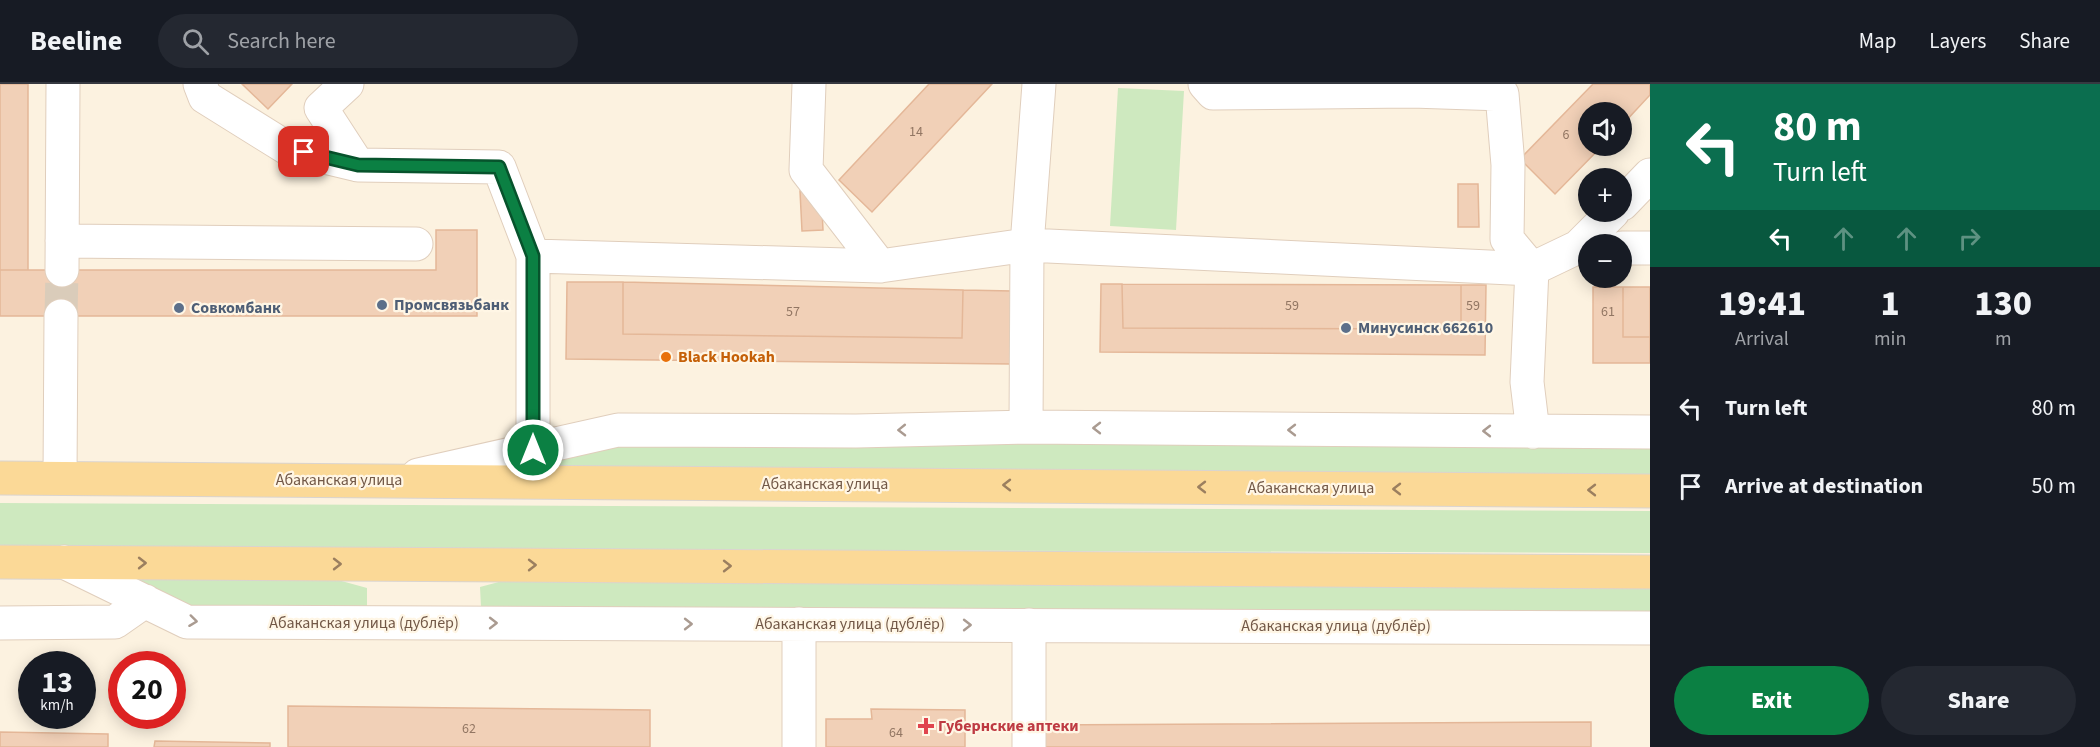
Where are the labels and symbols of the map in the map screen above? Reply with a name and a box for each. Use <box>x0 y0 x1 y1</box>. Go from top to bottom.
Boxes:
house number: 14 <box>909 122 923 142</box>
house number: 6 <box>1563 125 1570 145</box>
pin <box>278 126 329 177</box>
place label: Промсвязьбанк <box>394 294 509 316</box>
house number: 59 <box>1285 296 1299 316</box>
house number: 59 <box>1466 296 1480 316</box>
place label: Совкомбанк <box>191 297 281 319</box>
marker: Промсвязьбанк <box>375 298 389 312</box>
marker: Совкомбанк <box>172 301 186 315</box>
house number: 57 <box>786 302 800 322</box>
house number: 61 <box>1601 302 1615 322</box>
place label: Минусинск 662610 <box>1358 317 1493 339</box>
marker: Минусинск 662610 <box>1339 321 1353 335</box>
place label: Black Hookah <box>678 346 775 368</box>
marker: Black Hookah <box>659 350 673 364</box>
position arrow <box>501 418 565 482</box>
one-way arrow <box>1092 422 1101 434</box>
one-way arrow <box>897 424 906 436</box>
one-way arrow <box>1287 424 1296 436</box>
one-way arrow <box>1482 425 1491 437</box>
street label: Абаканская улица <box>276 469 402 491</box>
street label: Абаканская улица <box>762 473 888 495</box>
street label: Абаканская улица <box>1248 477 1374 499</box>
one-way arrow <box>1002 479 1011 491</box>
one-way arrow <box>1197 481 1206 493</box>
one-way arrow <box>1392 482 1401 495</box>
one-way arrow <box>1587 484 1596 496</box>
one-way arrow <box>138 557 147 569</box>
one-way arrow <box>333 558 342 570</box>
one-way arrow <box>528 559 537 571</box>
one-way arrow <box>723 560 732 572</box>
street label: Абаканская улица (дублёр) <box>269 612 459 634</box>
street label: Абаканская улица (дублёр) <box>755 613 945 635</box>
one-way arrow <box>188 614 198 627</box>
street label: Абаканская улица (дублёр) <box>1241 615 1431 637</box>
one-way arrow <box>488 617 497 629</box>
one-way arrow <box>683 618 692 630</box>
one-way arrow <box>962 619 971 631</box>
speed limit sign: 20 <box>108 651 186 729</box>
place label: Губернские аптеки <box>938 715 1079 737</box>
house number: 62 <box>462 719 476 739</box>
marker: Губернские аптеки <box>919 719 933 733</box>
house number: 64 <box>889 723 903 743</box>

